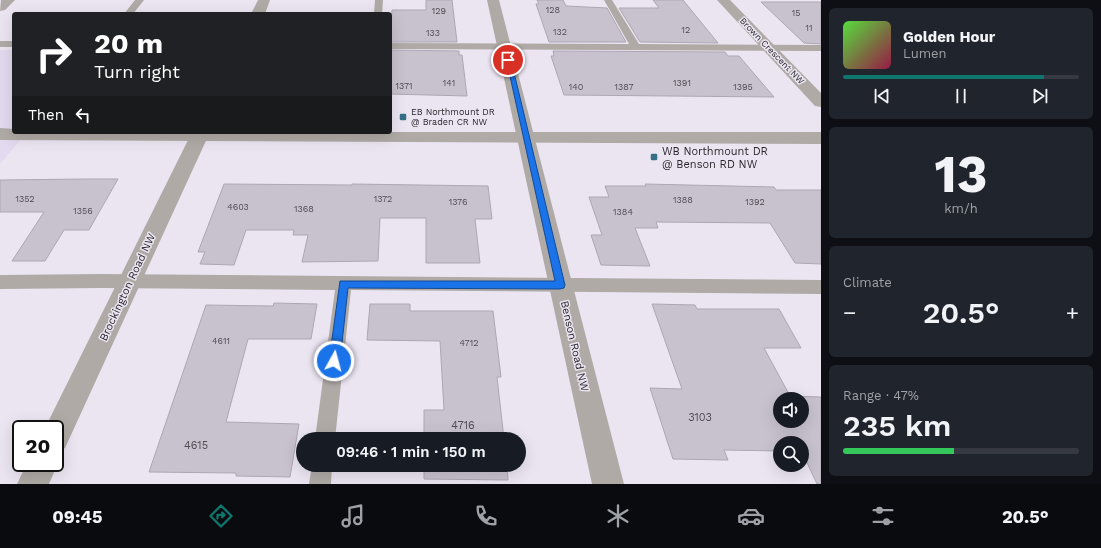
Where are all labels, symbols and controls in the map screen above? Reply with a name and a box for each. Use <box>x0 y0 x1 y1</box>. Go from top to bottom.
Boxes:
house number: 128 <box>546 5 560 15</box>
house number: 129 <box>432 6 446 16</box>
house number: 15 <box>792 8 800 18</box>
street label: Brown Crescent NW <box>738 16 807 86</box>
house number: 11 <box>805 23 813 33</box>
house number: 12 <box>682 25 690 35</box>
text: 20 m <box>94 27 163 60</box>
house number: 132 <box>553 27 567 37</box>
icon: right <box>28 28 80 80</box>
house number: 133 <box>426 28 440 38</box>
text: Golden Hour <box>903 28 995 46</box>
pin <box>491 43 525 77</box>
text: Lumen <box>903 46 947 61</box>
icon: arrive <box>497 49 519 71</box>
text: Turn right <box>94 61 180 82</box>
house number: 141 <box>443 78 455 88</box>
house number: 1391 <box>673 78 691 88</box>
house number: 1371 <box>396 81 412 91</box>
house number: 140 <box>569 82 584 92</box>
house number: 1387 <box>615 82 634 92</box>
house number: 1395 <box>733 82 753 92</box>
icon: previous <box>871 85 893 107</box>
icon: pause <box>950 85 972 107</box>
icon: next <box>1029 85 1051 107</box>
icon: left <box>72 104 94 126</box>
text: Then <box>28 106 64 124</box>
place label: EB Northmount DR @ Braden CR NW <box>411 107 495 127</box>
marker: EB Northmount DR @ Braden CR NW <box>398 112 408 122</box>
text: 13 <box>934 144 988 205</box>
place label: WB Northmount DR @ Benson RD NW <box>662 145 768 171</box>
marker: WB Northmount DR @ Benson RD NW <box>649 152 659 162</box>
house number: 1352 <box>15 194 35 204</box>
house number: 1372 <box>374 194 392 204</box>
house number: 1388 <box>673 195 693 205</box>
house number: 1376 <box>449 197 467 207</box>
house number: 1392 <box>745 197 765 207</box>
text: km/h <box>944 201 978 216</box>
house number: 4603 <box>227 202 249 212</box>
house number: 1368 <box>294 204 314 214</box>
house number: 1356 <box>73 206 93 216</box>
house number: 1384 <box>613 207 633 217</box>
street label: Brockington Road NW <box>97 231 158 343</box>
text: Climate <box>843 275 892 290</box>
text: 20.5° <box>923 295 999 330</box>
street label: Benson Road NW <box>558 300 591 393</box>
text: − <box>843 300 856 325</box>
text: + <box>1066 300 1079 325</box>
house number: 4611 <box>212 336 230 346</box>
house number: 4712 <box>460 338 478 348</box>
position arrow <box>313 340 355 382</box>
text: Range · 47% <box>843 388 919 403</box>
map controls <box>773 392 809 472</box>
button: sound <box>773 392 809 428</box>
text: 235 km <box>843 408 951 443</box>
house number: 3103 <box>688 411 712 424</box>
house number: 4716 <box>451 419 475 432</box>
speed limit sign: 20 <box>12 420 64 472</box>
button: search <box>773 436 809 472</box>
house number: 4615 <box>184 439 208 452</box>
text: 09:46 · 1 min · 150 m <box>336 443 486 461</box>
icon: directions <box>207 502 235 530</box>
icon: music <box>339 502 367 530</box>
icon: phone <box>472 502 500 530</box>
icon: climate <box>604 502 632 530</box>
icon: car <box>737 502 765 530</box>
icon: filters <box>869 502 897 530</box>
text: 09:45 <box>52 506 102 527</box>
text: 20.5° <box>1002 506 1049 527</box>

